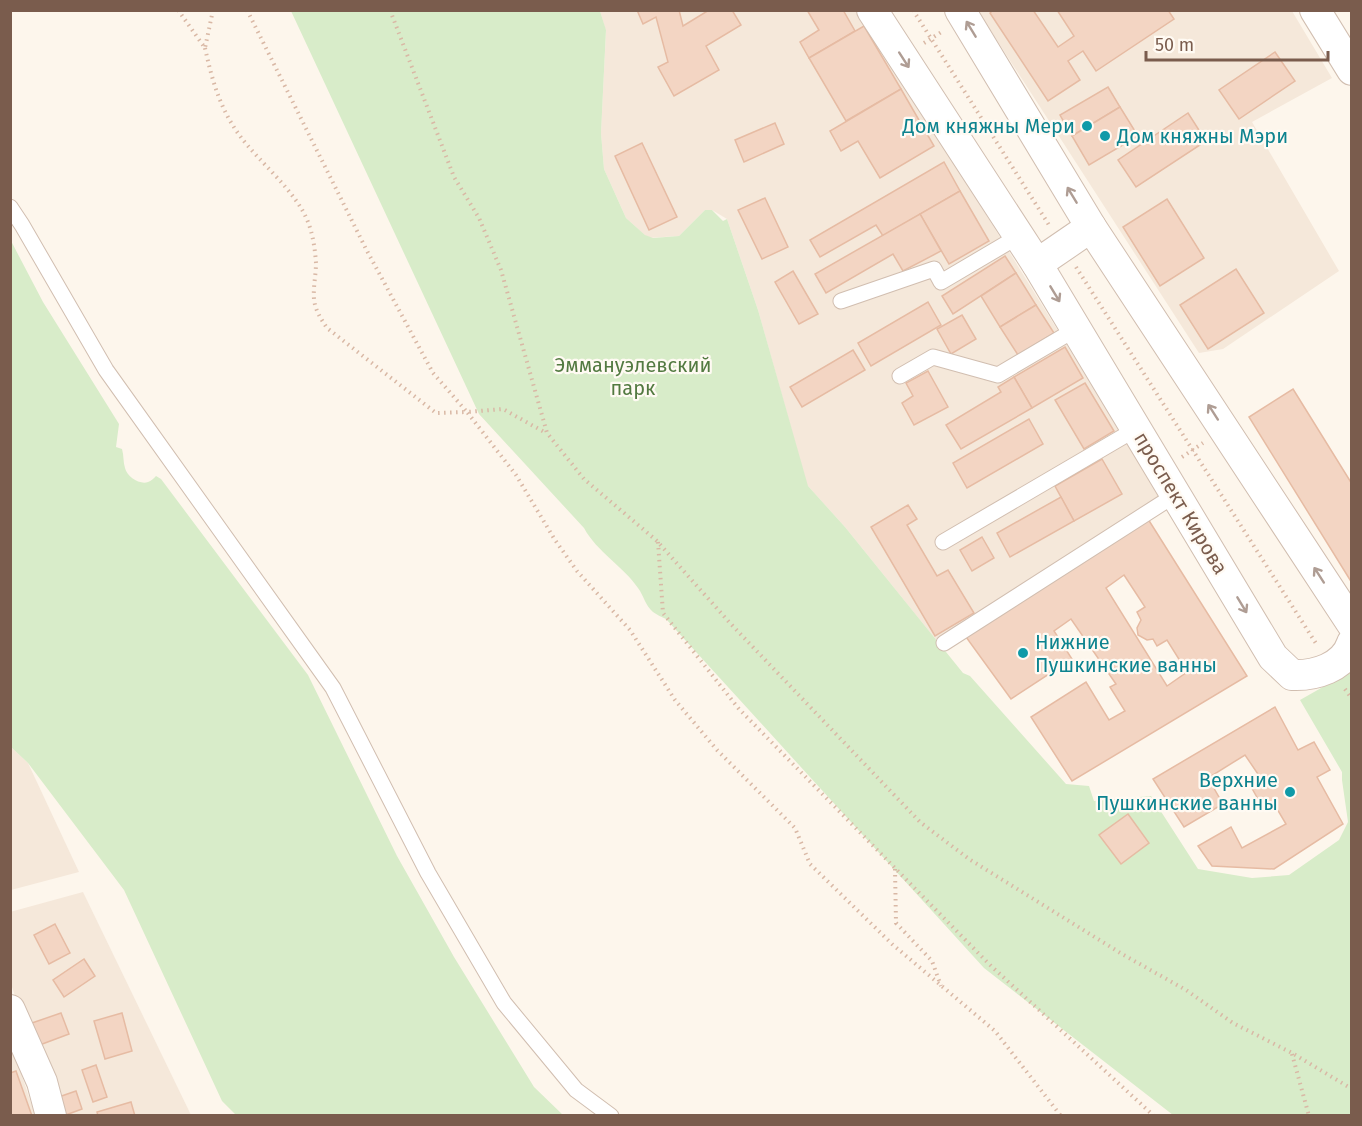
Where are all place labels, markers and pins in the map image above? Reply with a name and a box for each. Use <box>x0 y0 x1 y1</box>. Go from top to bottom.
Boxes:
place label: Дом княжны Мери <box>902 114 1075 138</box>
marker: Дом княжны Мери <box>1080 119 1094 133</box>
place label: Дом княжны Мэри <box>1116 124 1288 148</box>
marker: Дом княжны Мэри <box>1098 129 1112 143</box>
place label: Нижние Пушкинские ванны <box>1035 630 1217 677</box>
marker: Нижние Пушкинские ванны <box>1016 646 1030 660</box>
place label: Верхние Пушкинские ванны <box>1096 768 1278 815</box>
marker: Верхние Пушкинские ванны <box>1283 785 1297 799</box>

